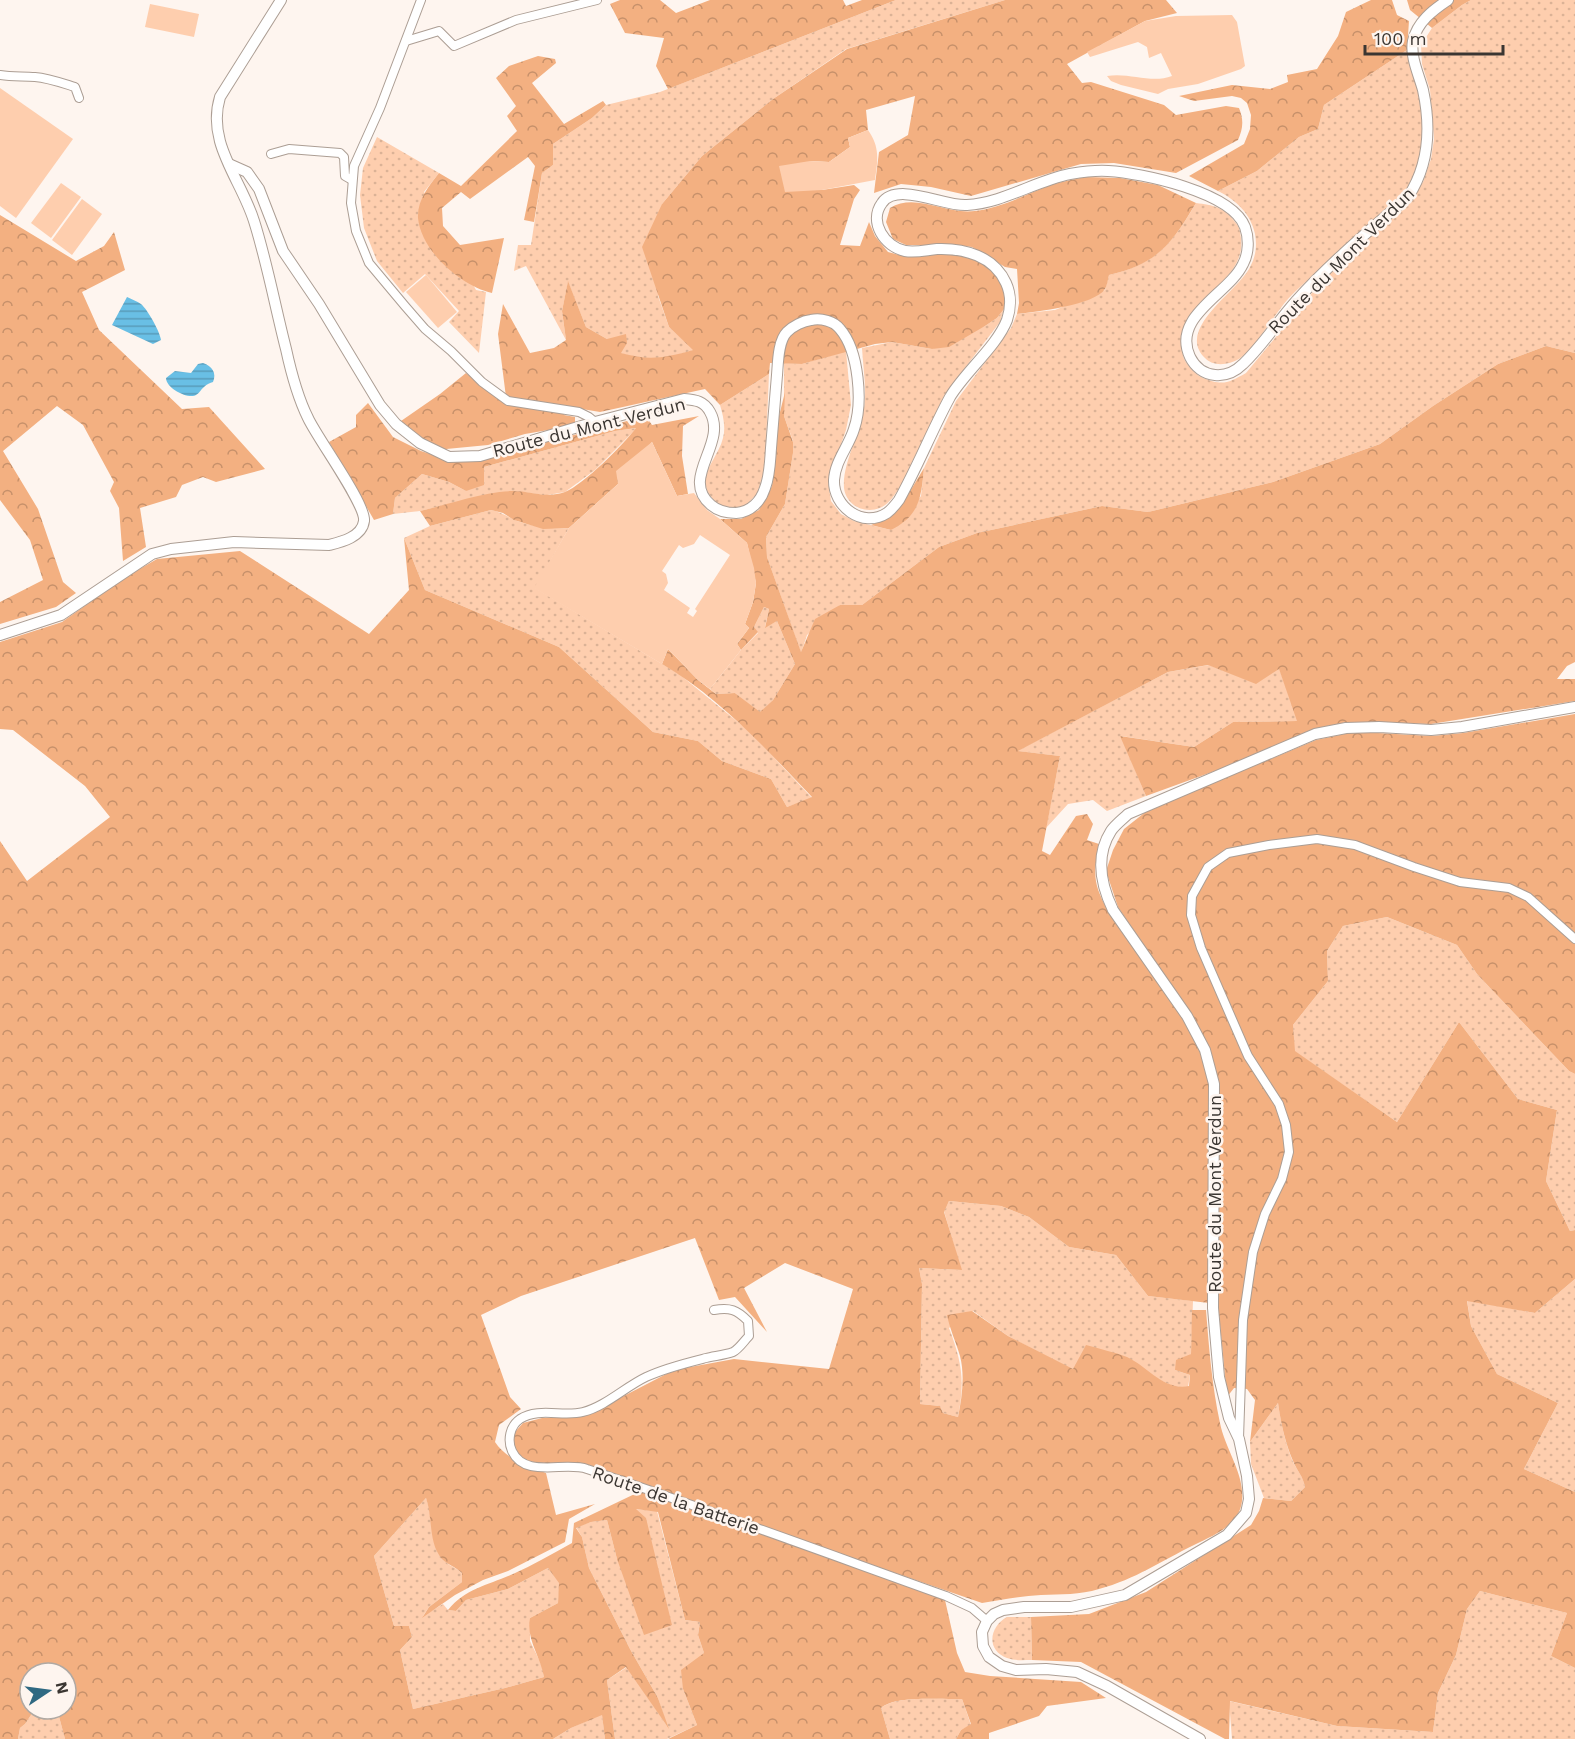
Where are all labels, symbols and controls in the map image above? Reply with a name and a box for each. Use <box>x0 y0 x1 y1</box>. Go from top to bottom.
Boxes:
scale bar <box>1365 18 1503 56</box>
text: 100 m <box>1374 28 1427 49</box>
street label: Route du Mont Verdun <box>1264 183 1418 337</box>
street label: Route du Mont Verdun <box>490 393 688 461</box>
street label: Route du Mont Verdun <box>1204 1095 1225 1293</box>
street label: Route de la Batterie <box>590 1462 762 1538</box>
north arrow <box>18 1661 78 1721</box>
text: N <box>52 1680 73 1696</box>

